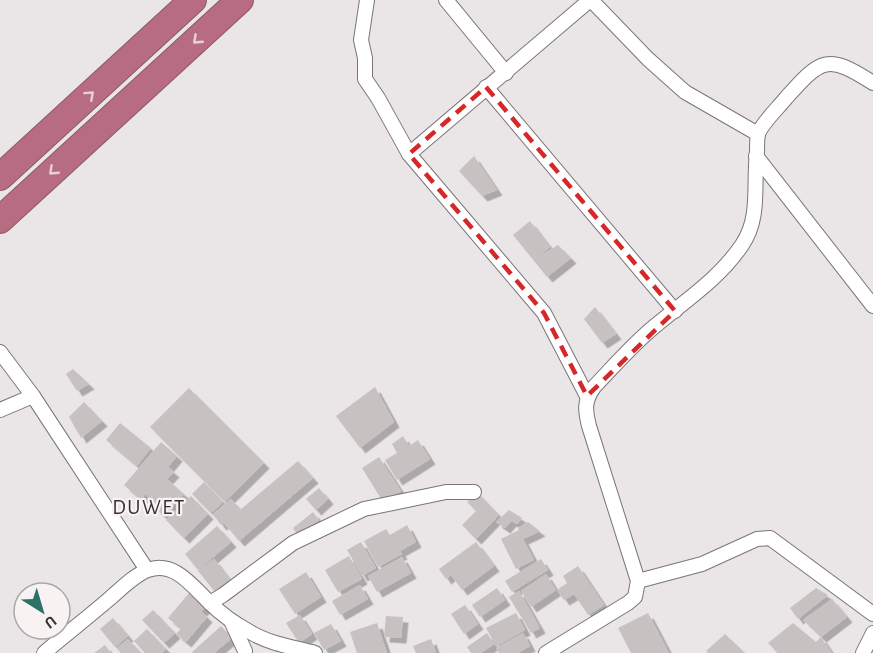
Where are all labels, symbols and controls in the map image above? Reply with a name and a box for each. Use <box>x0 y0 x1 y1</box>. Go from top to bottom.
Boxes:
one-way arrow <box>193 32 204 43</box>
one-way arrow <box>83 91 93 102</box>
one-way arrow <box>49 164 60 175</box>
district label: DUWET <box>112 497 186 518</box>
north arrow <box>12 581 72 641</box>
text: U <box>42 613 59 632</box>

